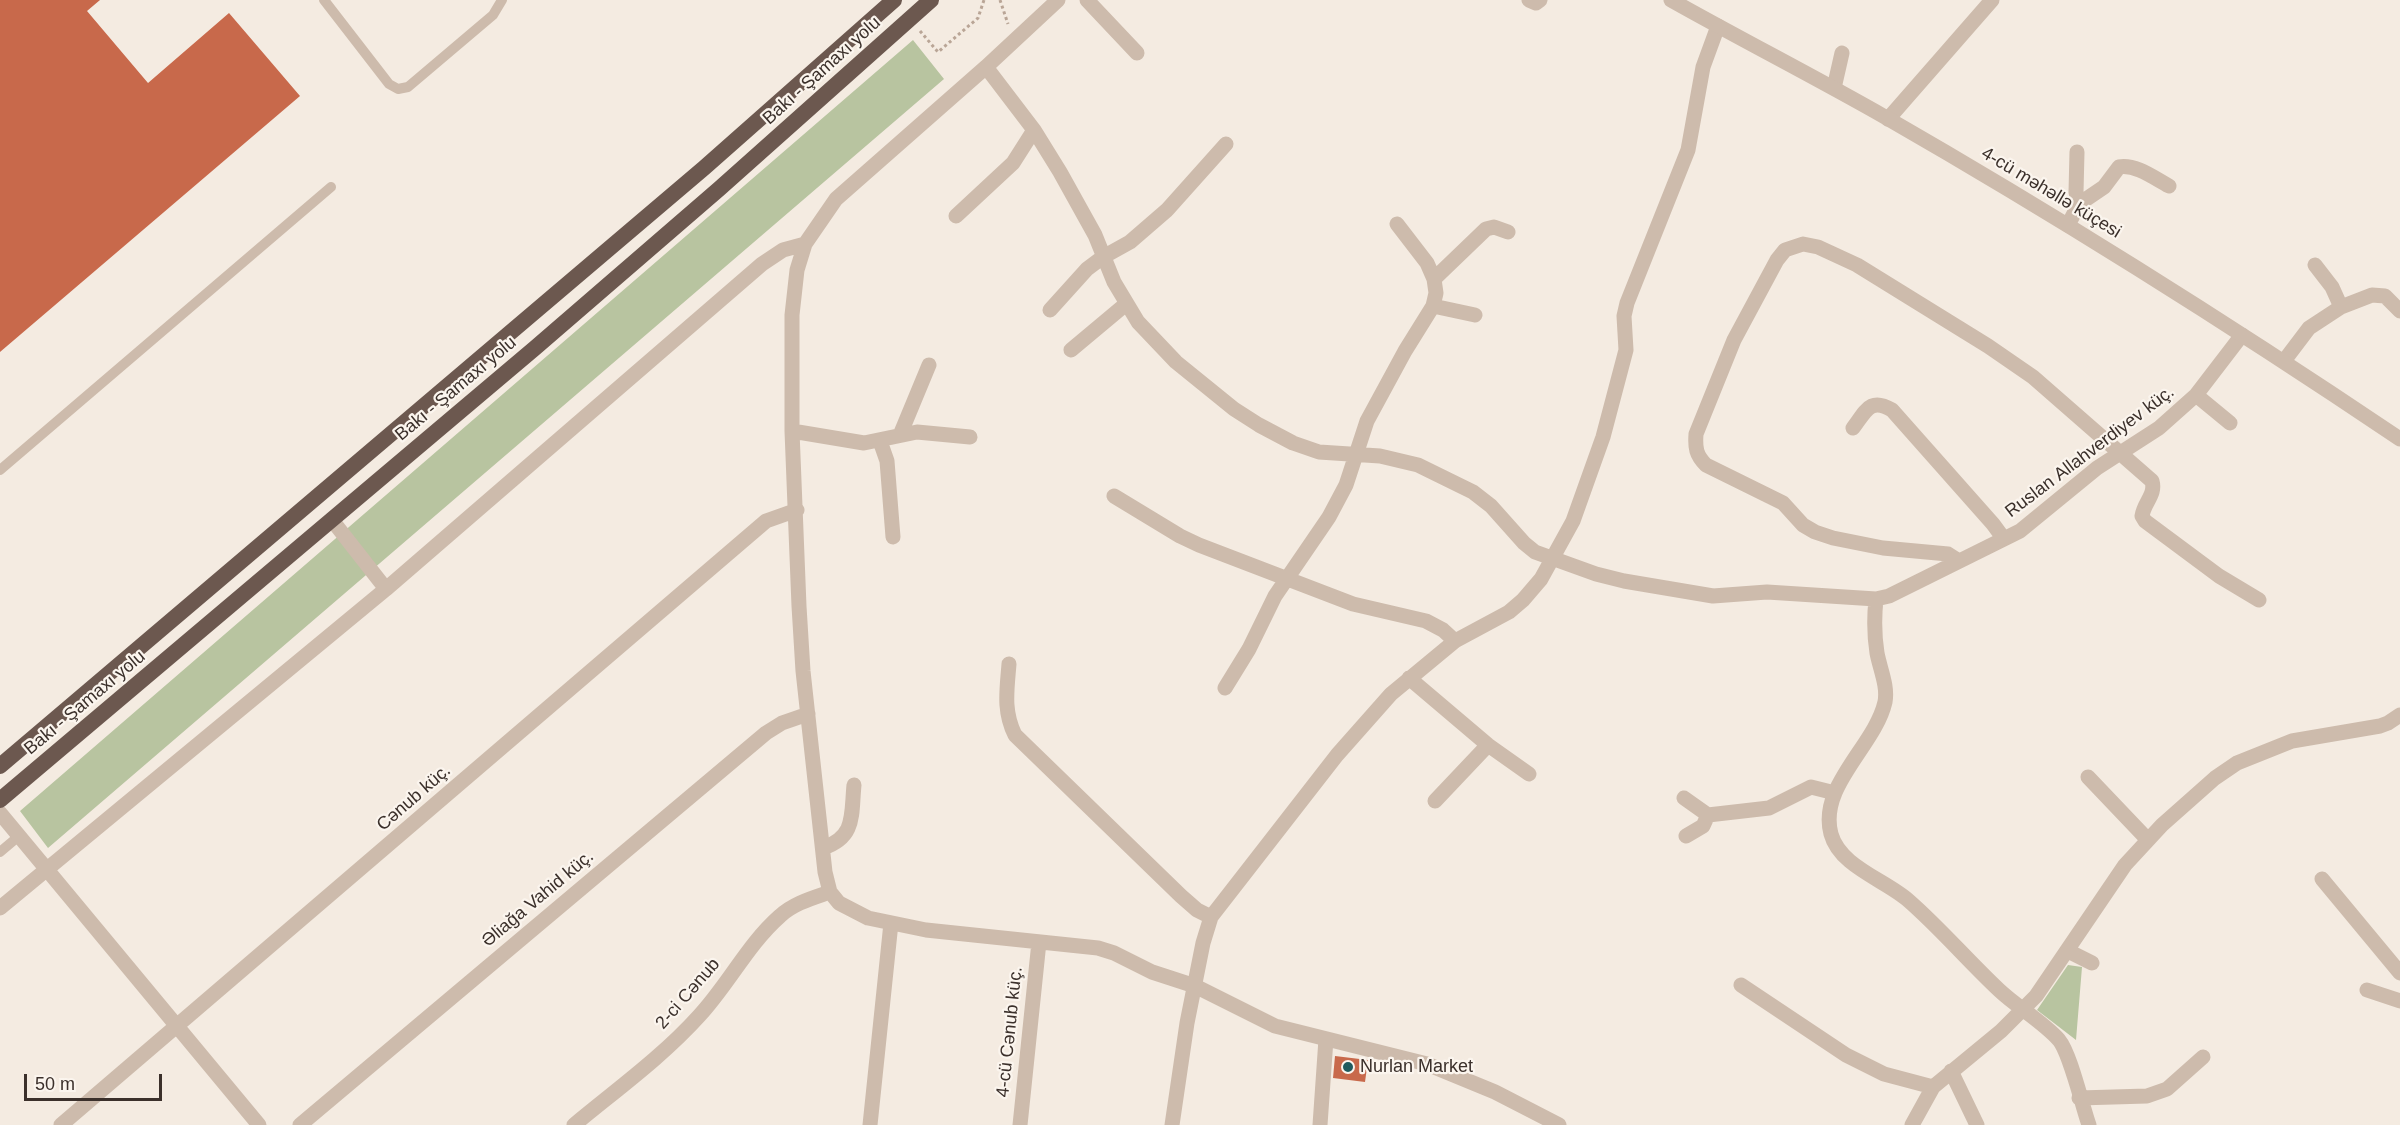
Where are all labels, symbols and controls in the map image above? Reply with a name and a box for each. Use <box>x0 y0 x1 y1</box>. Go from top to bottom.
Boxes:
street label: Bakı - Şamaxı yolu <box>759 12 885 130</box>
street label: 4-cü məhəllə küçesi <box>1977 143 2125 243</box>
street label: Bakı - Şamaxı yolu <box>391 332 521 446</box>
street label: Ruslan Allahverdiyev küç. <box>2001 381 2179 523</box>
street label: Bakı - Şamaxı yolu <box>20 646 150 760</box>
street label: Cənub küç. <box>373 760 455 836</box>
street label: Əliağa Vahid küç. <box>478 846 598 952</box>
street label: 2-ci Cənub <box>651 954 725 1034</box>
street label: 4-cü Cənub küç. <box>992 966 1028 1098</box>
place label: Nurlan Market <box>1360 1056 1473 1078</box>
marker: Nurlan Market <box>1341 1060 1355 1074</box>
scale bar <box>27 1062 165 1100</box>
text: 50 m <box>35 1074 75 1094</box>

